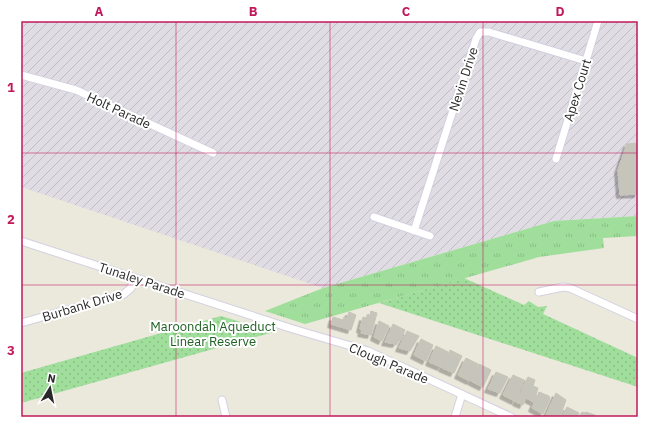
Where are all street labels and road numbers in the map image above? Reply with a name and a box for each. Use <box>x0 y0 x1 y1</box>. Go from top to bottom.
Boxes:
street label: Nevin Drive <box>445 45 482 113</box>
street label: Apex Court <box>560 57 595 124</box>
street label: Holt Parade <box>84 88 153 133</box>
street label: Tunaley Parade <box>97 259 187 302</box>
street label: Burbank Drive <box>40 285 124 326</box>
street label: Clough Parade <box>347 339 431 388</box>

